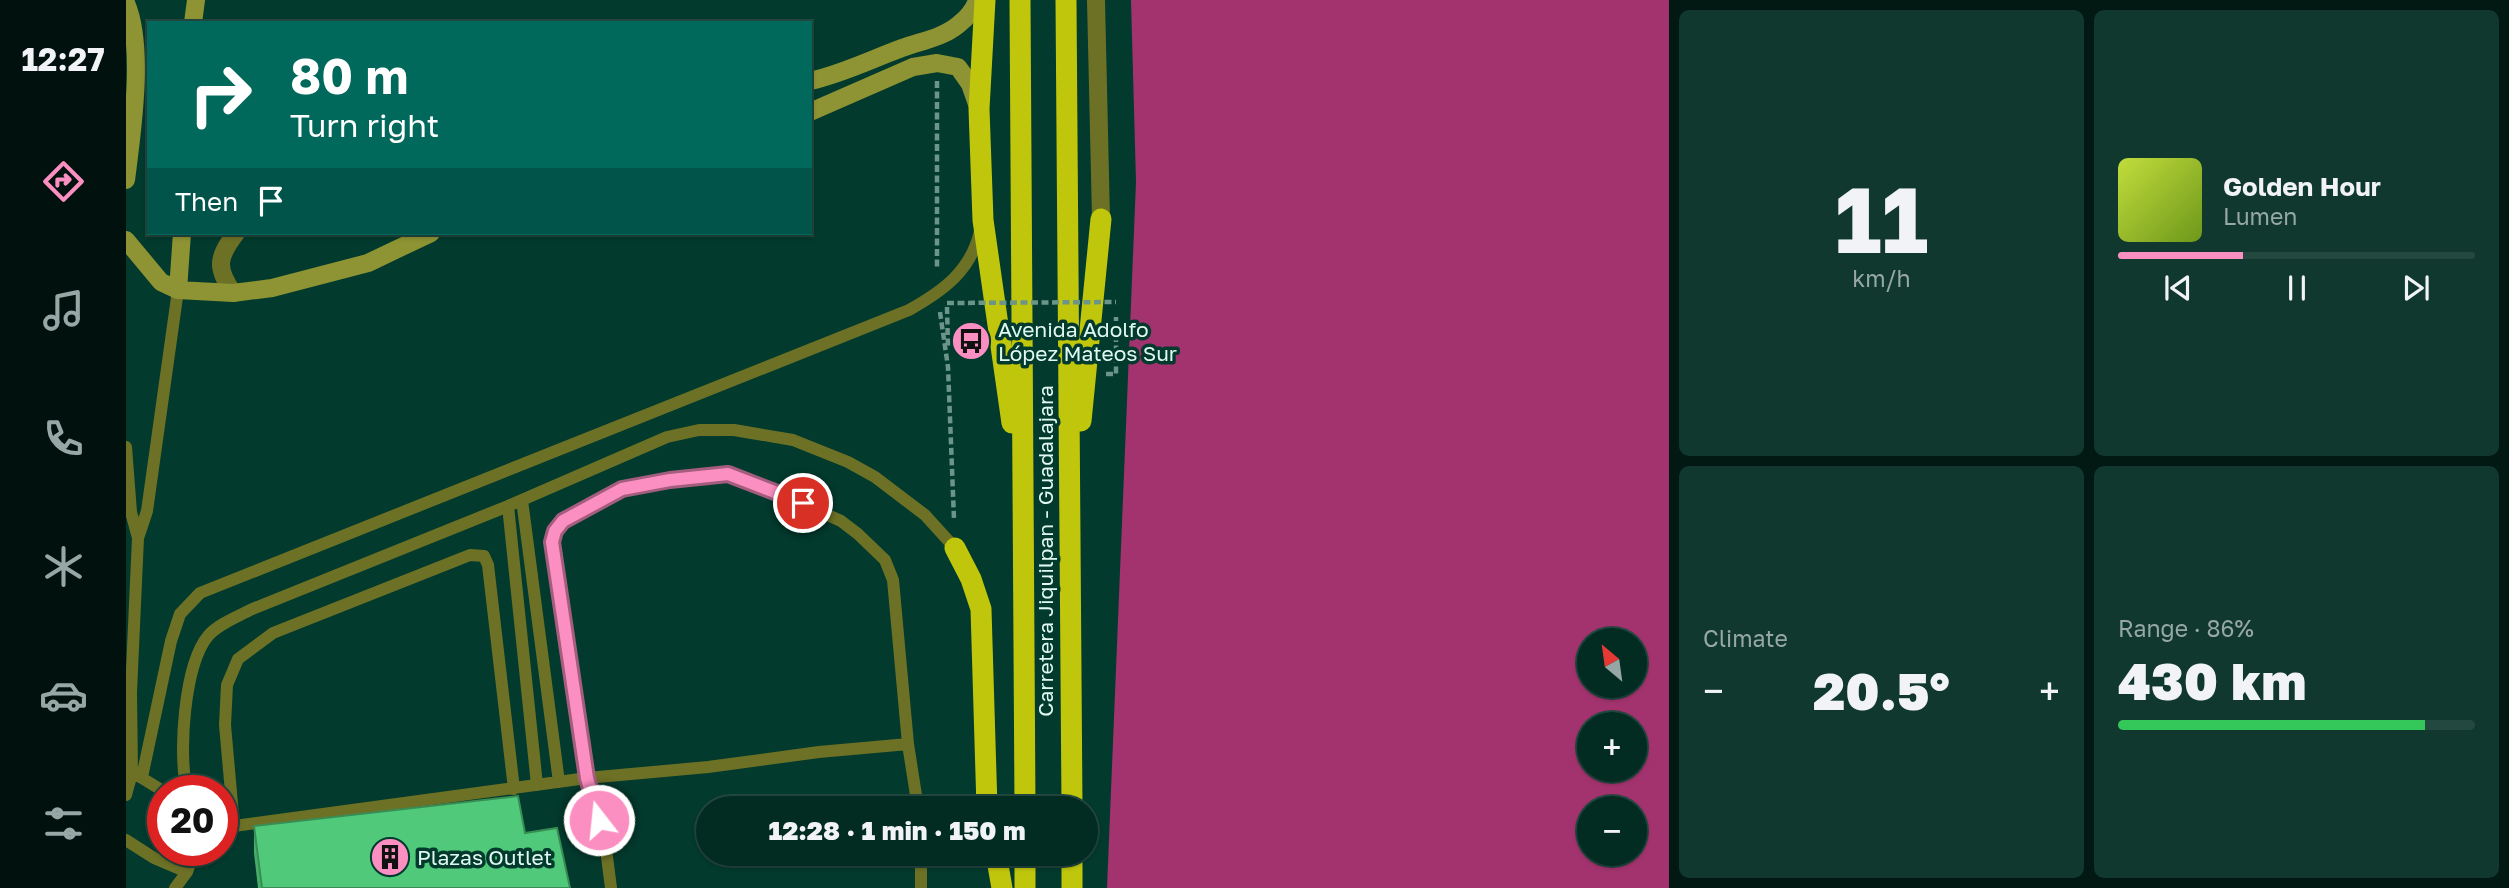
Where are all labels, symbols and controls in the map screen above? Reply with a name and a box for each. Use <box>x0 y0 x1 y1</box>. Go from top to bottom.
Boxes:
text: 12:27 <box>21 40 105 78</box>
text: 80 m <box>290 46 408 105</box>
icon: right <box>175 49 266 140</box>
text: Turn right <box>290 106 439 144</box>
icon: directions <box>39 157 88 206</box>
text: 11 <box>1835 164 1928 273</box>
text: Golden Hour <box>2223 171 2381 202</box>
icon: arrive <box>252 182 290 220</box>
text: Then <box>175 186 238 217</box>
text: Lumen <box>2223 202 2297 230</box>
text: km/h <box>1852 264 1911 292</box>
icon: previous <box>2159 269 2197 307</box>
icon: pause <box>2278 269 2316 307</box>
icon: next <box>2397 269 2435 307</box>
icon: music <box>39 286 88 335</box>
place label: Avenida Adolfo López Mateos Sur <box>998 316 1177 366</box>
bus stop icon: Avenida Adolfo López Mateos Sur <box>950 320 992 362</box>
street label: Carretera Jiquilpan - Guadalajara <box>1032 385 1058 717</box>
icon: phone <box>39 414 88 463</box>
pin <box>773 473 833 533</box>
icon: arrive <box>784 484 822 522</box>
icon: climate <box>39 542 88 591</box>
text: Range · 86% <box>2118 614 2254 642</box>
text: Climate <box>1703 624 1788 652</box>
north arrow <box>1577 628 1647 698</box>
map controls <box>1577 628 1647 866</box>
text: 430 km <box>2118 649 2306 711</box>
text: 20.5° <box>1813 659 1950 721</box>
text: − <box>1703 668 1724 713</box>
text: + <box>2039 668 2060 713</box>
icon: car <box>39 671 88 720</box>
button: + <box>1577 712 1647 782</box>
speed limit sign: 20 <box>147 775 238 866</box>
position arrow <box>562 783 636 857</box>
button: − <box>1577 796 1647 866</box>
icon: filters <box>39 799 88 848</box>
text: 12:28 · 1 min · 150 m <box>768 815 1026 846</box>
building icon: Plazas Outlet <box>369 836 411 878</box>
place label: Plazas Outlet <box>417 844 552 870</box>

